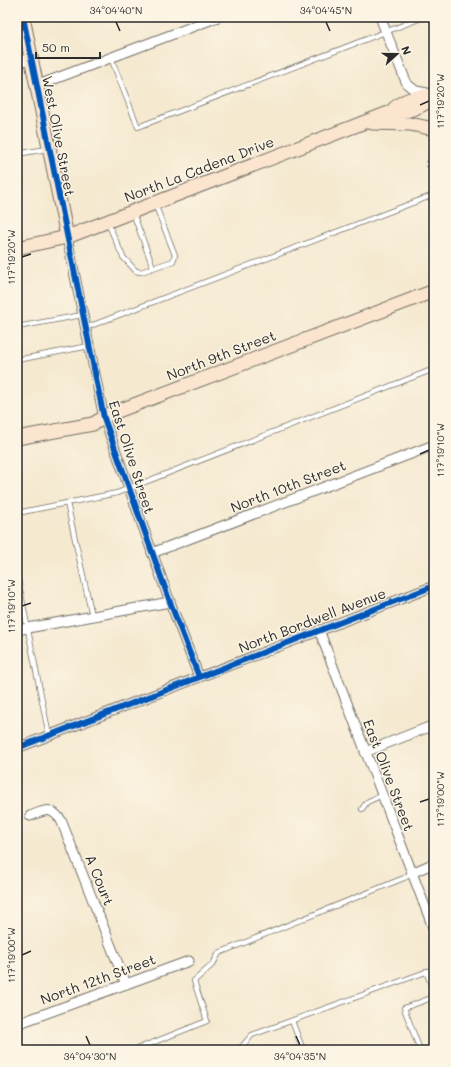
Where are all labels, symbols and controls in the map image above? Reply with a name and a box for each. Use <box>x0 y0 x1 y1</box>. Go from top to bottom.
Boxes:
text: 34°04'40"N <box>90 3 142 17</box>
text: 34°04'45"N <box>300 3 352 17</box>
scale bar <box>36 34 100 60</box>
north arrow <box>377 34 417 74</box>
text: 50 m <box>42 39 70 55</box>
text: N <box>398 44 415 57</box>
text: 117°19'20"W <box>433 73 447 129</box>
street label: West Olive Street <box>38 74 80 198</box>
street label: North La Cadena Drive <box>121 132 277 206</box>
text: 117°19'20"W <box>4 229 18 285</box>
street label: North 9th Street <box>164 325 278 385</box>
street label: East Olive Street <box>105 398 159 516</box>
text: 117°19'10"W <box>433 423 447 477</box>
street label: North 10th Street <box>228 455 348 517</box>
text: 117°19'10"W <box>4 579 18 633</box>
street label: North Bordwell Avenue <box>236 583 388 657</box>
street label: East Olive Street <box>359 716 419 834</box>
text: 117°19'00"W <box>433 771 447 827</box>
street label: A Court <box>81 852 119 908</box>
text: 117°19'00"W <box>4 927 18 983</box>
street label: North 12th Street <box>38 949 158 1009</box>
text: 34°04'30"N <box>64 1049 116 1063</box>
text: 34°04'35"N <box>274 1049 326 1063</box>

